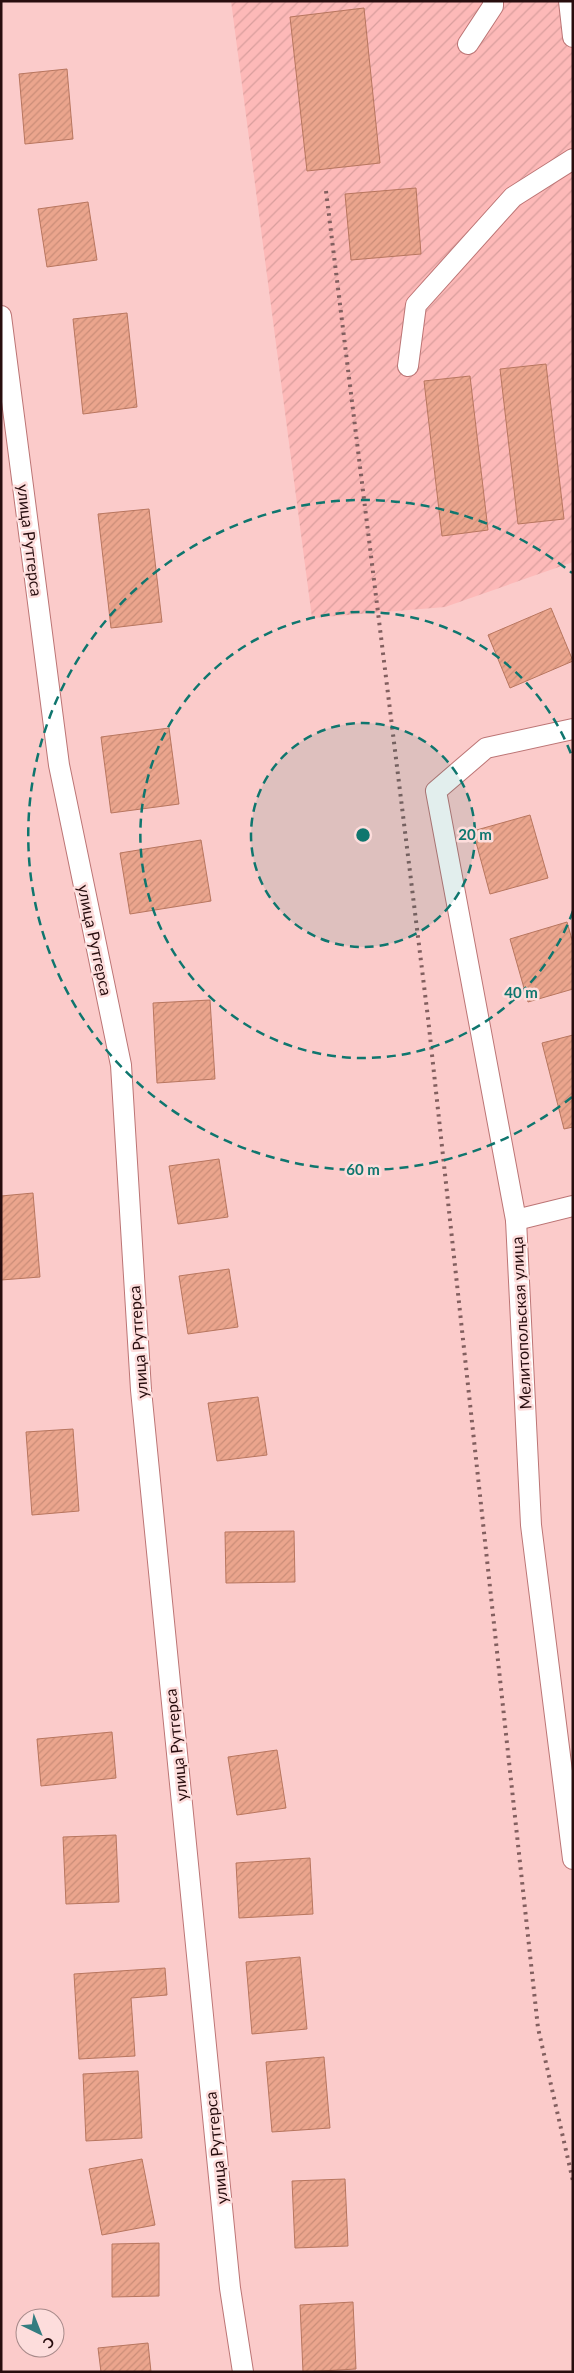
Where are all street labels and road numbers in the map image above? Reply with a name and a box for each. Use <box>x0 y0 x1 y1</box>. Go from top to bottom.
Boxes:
street label: улица Рутгерса <box>14 483 47 597</box>
street label: улица Рутгерса <box>74 883 117 997</box>
street label: Мелитопольская улица <box>506 1236 535 1410</box>
street label: улица Рутгерса <box>124 1285 151 1399</box>
street label: улица Рутгерса <box>160 1688 191 1802</box>
street label: улица Рутгерса <box>200 2091 231 2205</box>

